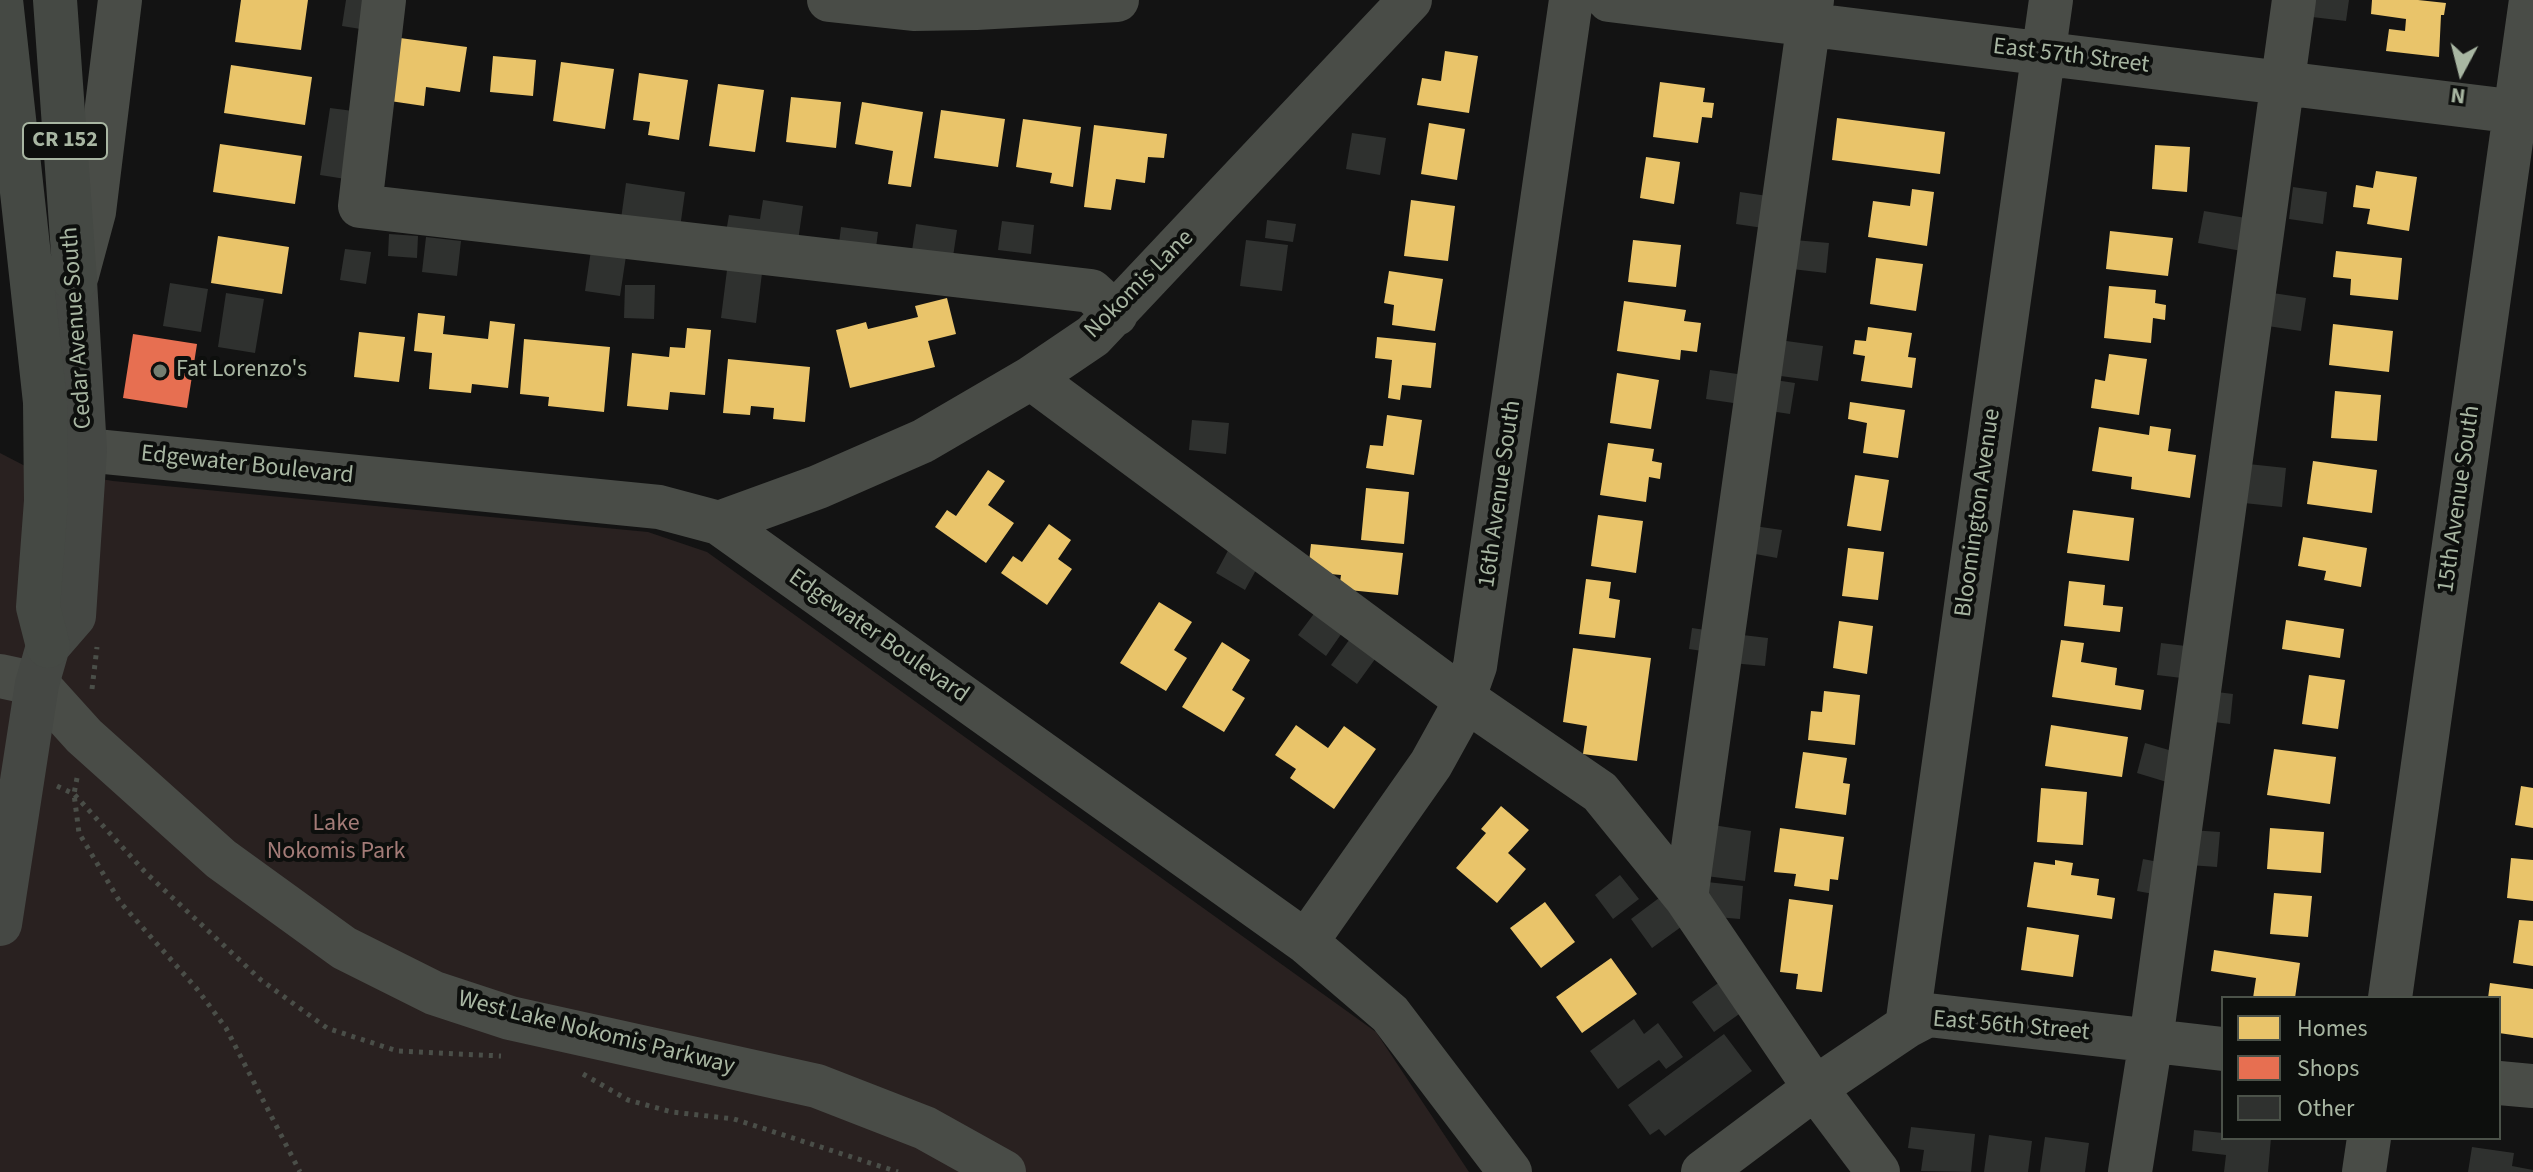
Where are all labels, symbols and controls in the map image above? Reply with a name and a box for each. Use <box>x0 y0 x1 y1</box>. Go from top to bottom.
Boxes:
north arrow <box>2421 32 2501 112</box>
street label: East 57th Street <box>1991 33 2151 81</box>
text: N <box>2449 79 2467 113</box>
road number: CR 152 <box>23 123 107 159</box>
street label: Nokomis Lane <box>1079 224 1201 346</box>
street label: Cedar Avenue South <box>57 226 99 430</box>
place label: Fat Lorenzo's <box>176 357 307 385</box>
marker: Fat Lorenzo's <box>151 362 169 380</box>
street label: 16th Avenue South <box>1474 399 1528 589</box>
street label: 15th Avenue South <box>2433 404 2487 594</box>
street label: Bloomington Avenue <box>1950 407 2008 619</box>
street label: Edgewater Boulevard <box>139 441 355 491</box>
street label: Edgewater Boulevard <box>782 564 974 710</box>
park label: Lake Nokomis Park <box>267 811 405 867</box>
street label: West Lake Nokomis Parkway <box>455 986 737 1082</box>
legend <box>2221 996 2501 1140</box>
street label: East 56th Street <box>1931 1006 2091 1048</box>
text: Homes <box>2297 1011 2368 1046</box>
text: Shops <box>2297 1051 2359 1086</box>
text: Other <box>2297 1091 2354 1126</box>

